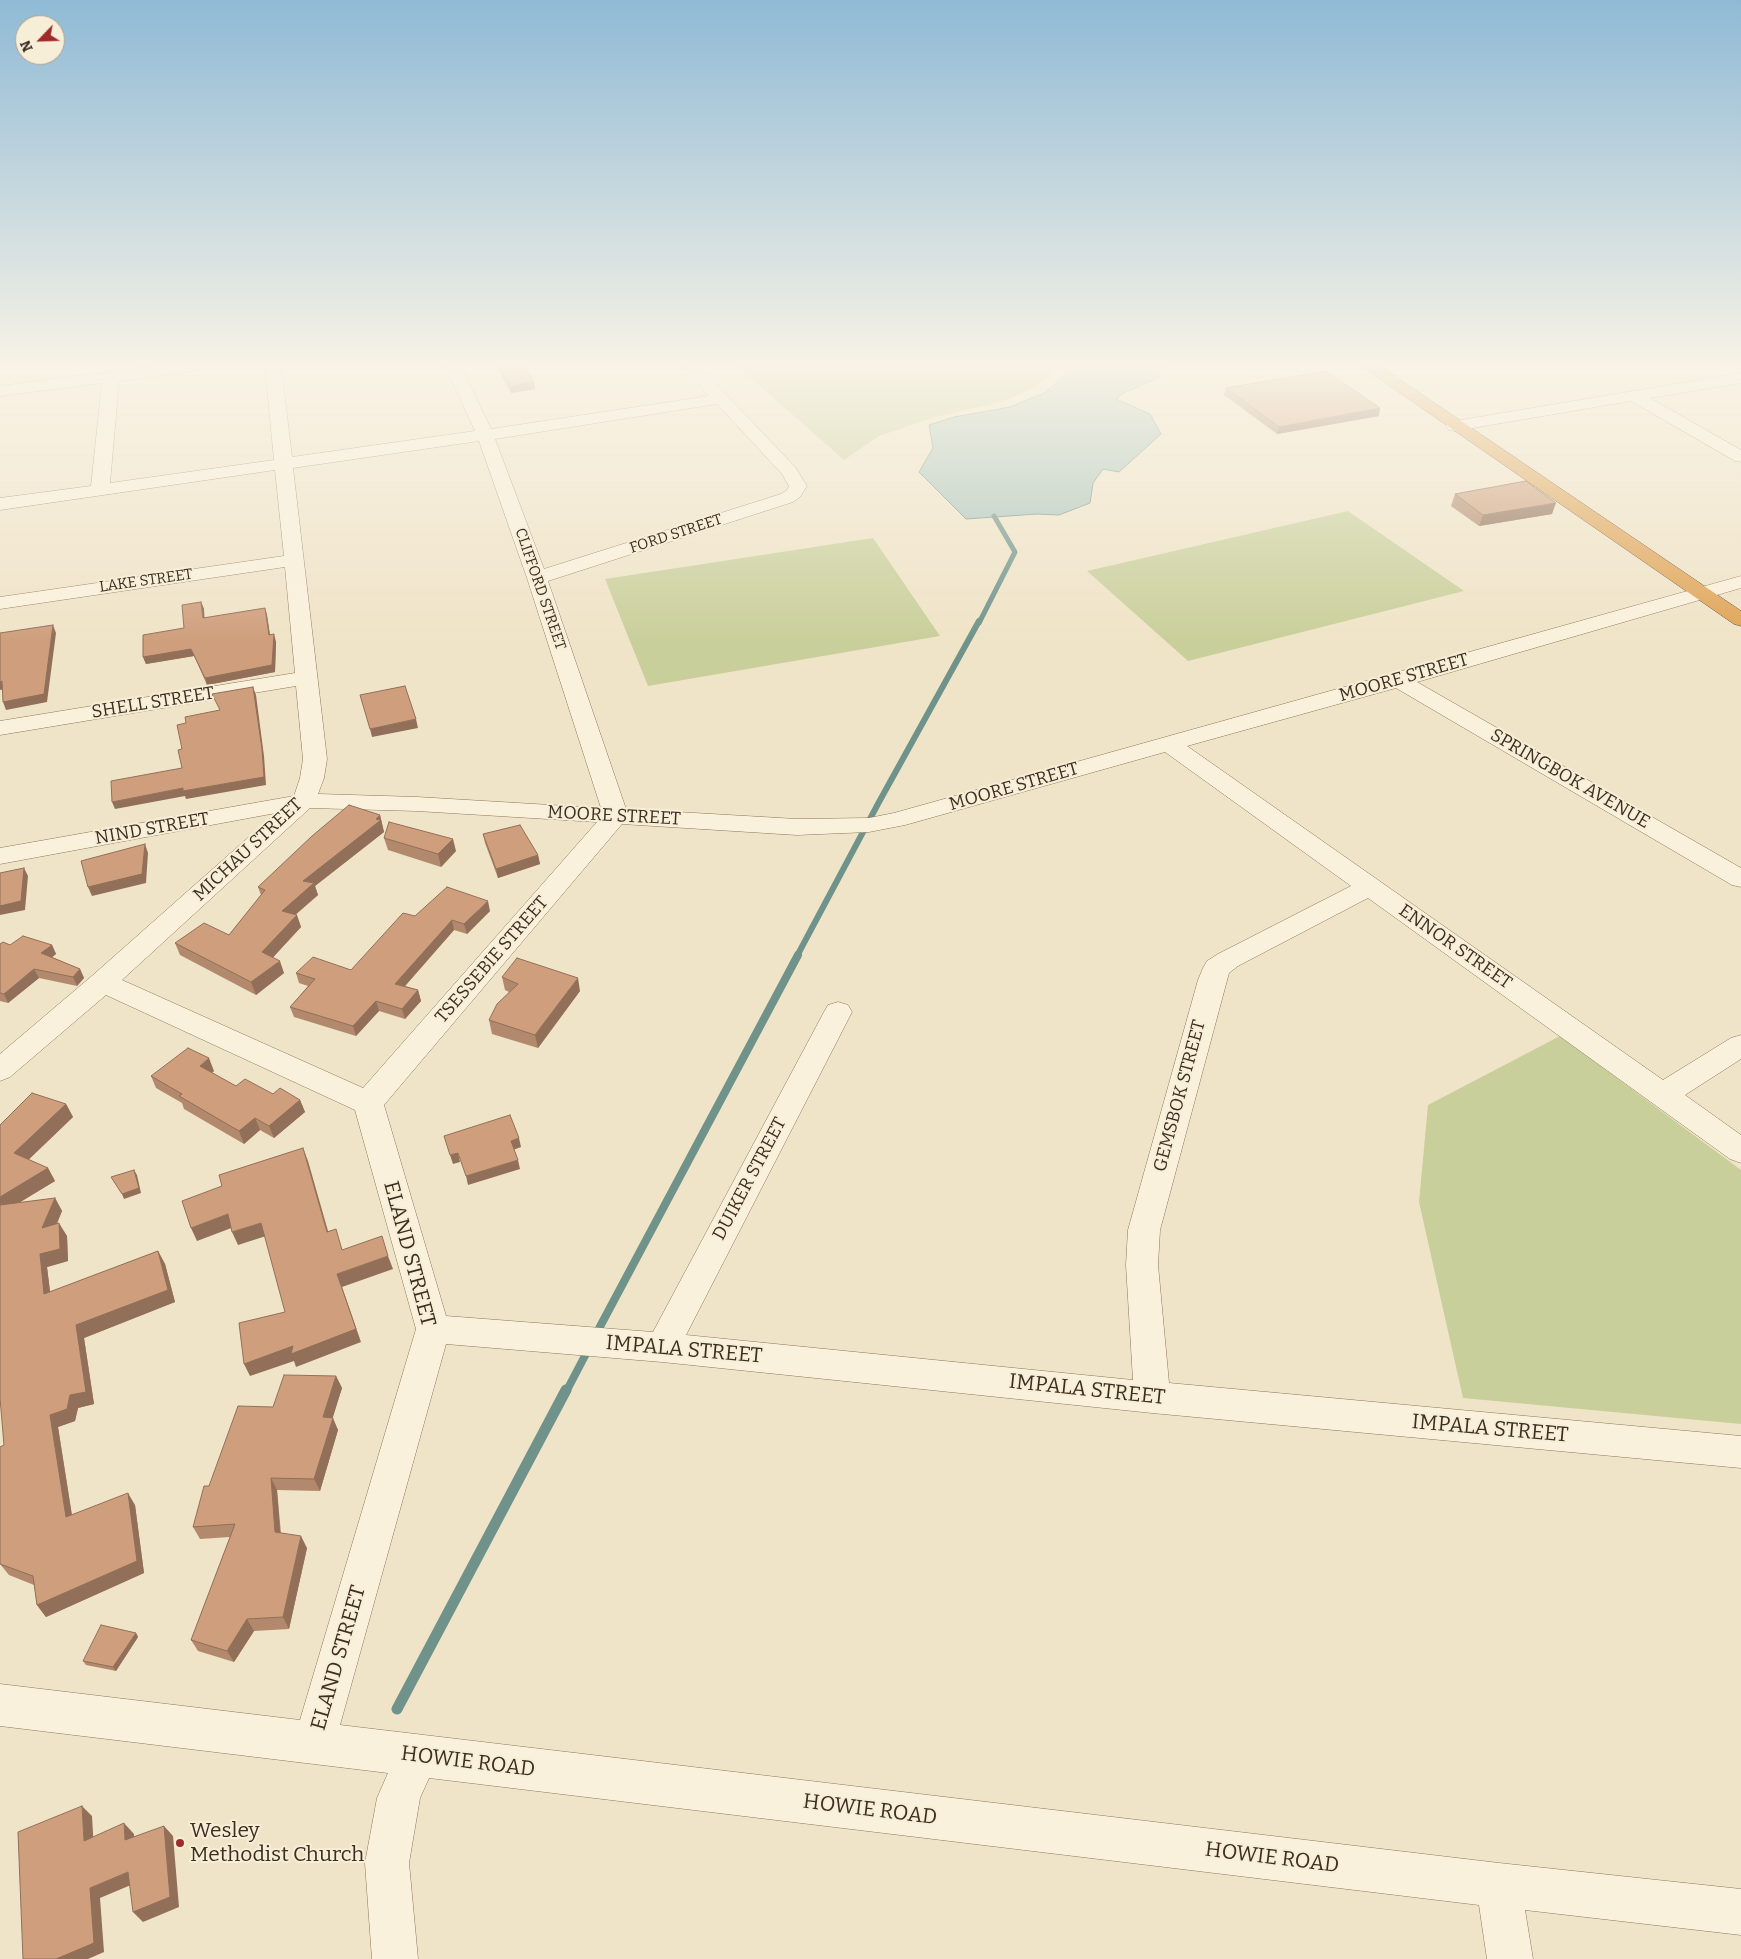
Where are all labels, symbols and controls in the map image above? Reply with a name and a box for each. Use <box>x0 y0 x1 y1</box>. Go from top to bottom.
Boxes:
north arrow <box>15 15 65 65</box>
text: N <box>17 38 37 54</box>
street label: FORD STREET <box>627 511 725 557</box>
street label: CLIFFORD STREET <box>511 526 569 652</box>
street label: LAKE STREET <box>98 566 194 596</box>
street label: MOORE STREET <box>1337 649 1471 707</box>
street label: SHELL STREET <box>90 683 216 723</box>
street label: SPRINGBOK AVENUE <box>1486 725 1654 833</box>
street label: MOORE STREET <box>947 758 1081 816</box>
street label: MICHAU STREET <box>189 794 307 906</box>
street label: MOORE STREET <box>547 802 681 830</box>
street label: NIND STREET <box>93 808 211 850</box>
street label: TSESSEBIE STREET <box>431 892 553 1028</box>
street label: ENNOR STREET <box>1394 900 1516 994</box>
street label: GEMSBOK STREET <box>1149 1018 1211 1174</box>
street label: DUIKER STREET <box>709 1114 791 1244</box>
street label: ELAND STREET <box>377 1179 441 1329</box>
street label: IMPALA STREET <box>605 1331 763 1369</box>
street label: IMPALA STREET <box>1008 1369 1166 1411</box>
street label: IMPALA STREET <box>1411 1410 1569 1448</box>
street label: ELAND STREET <box>306 1583 372 1733</box>
street label: HOWIE ROAD <box>400 1741 536 1783</box>
street label: HOWIE ROAD <box>802 1789 938 1831</box>
place label: Wesley Methodist Church <box>190 1818 364 1868</box>
marker: Wesley Methodist Church <box>174 1837 186 1849</box>
street label: HOWIE ROAD <box>1204 1837 1340 1879</box>

